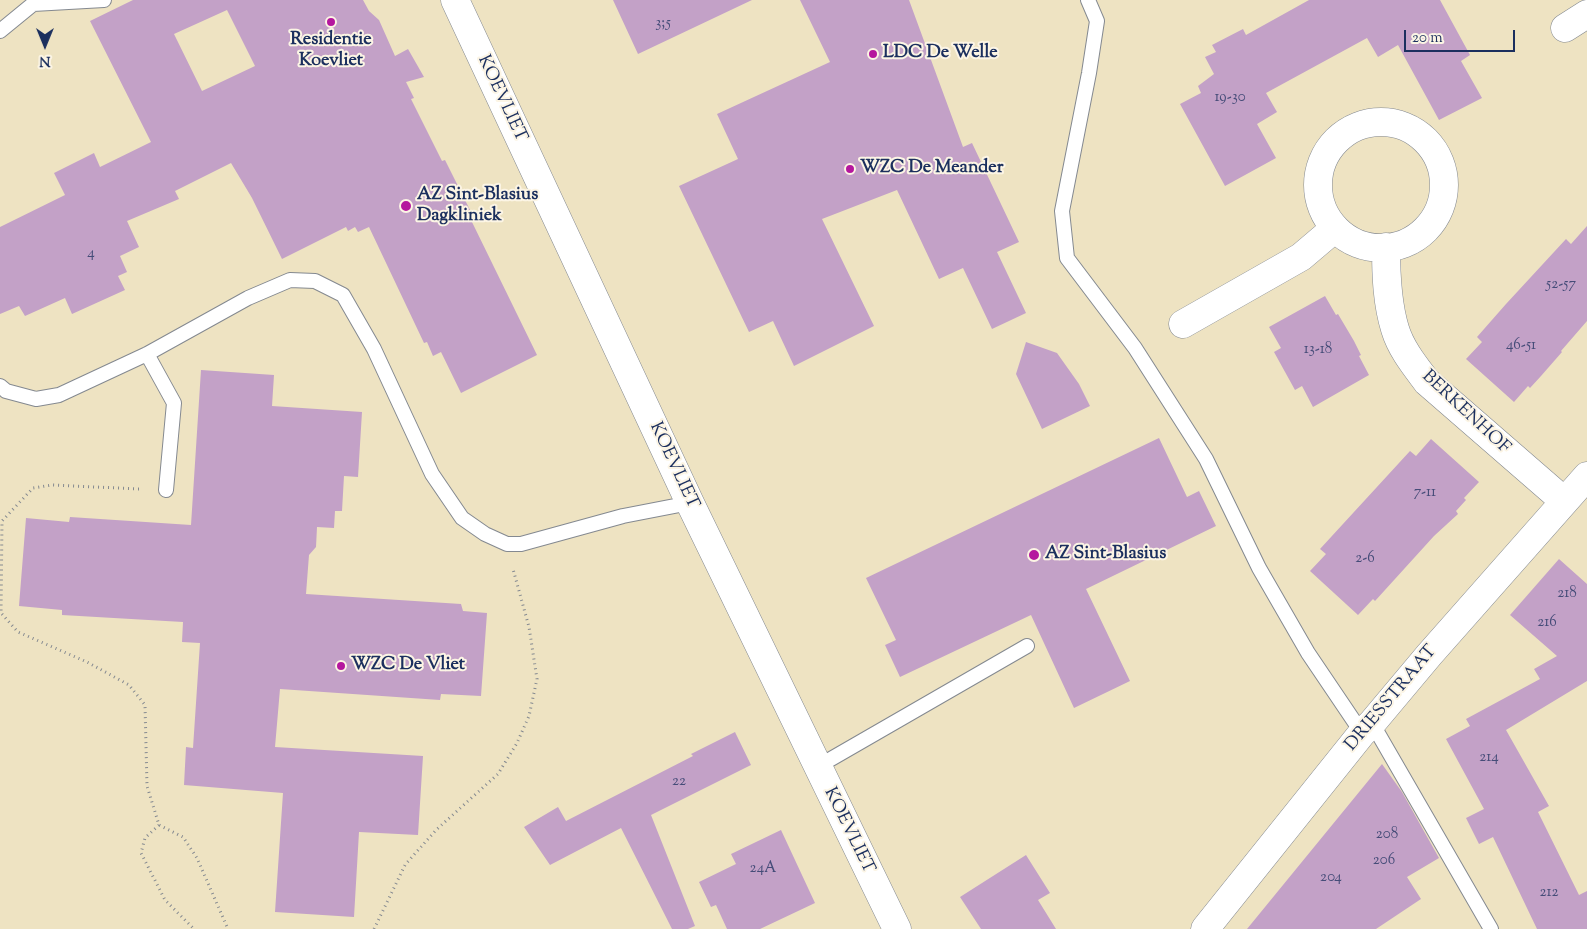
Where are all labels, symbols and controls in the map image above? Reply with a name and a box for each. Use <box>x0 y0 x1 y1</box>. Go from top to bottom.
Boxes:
house number: 3;5 <box>655 15 671 33</box>
marker: Residentie Koevliet <box>325 16 337 28</box>
north arrow <box>20 20 70 70</box>
scale bar <box>1407 20 1518 52</box>
text: 20 m <box>1412 28 1443 49</box>
place label: Residentie Koevliet <box>290 30 372 72</box>
place label: LDC De Welle <box>883 43 998 65</box>
marker: LDC De Welle <box>867 48 879 60</box>
text: N <box>39 50 51 70</box>
street label: KOEVLIET <box>472 52 530 146</box>
house number: 19-30 <box>1214 89 1246 107</box>
place label: WZC De Meander <box>860 158 1003 180</box>
marker: WZC De Meander <box>844 163 856 175</box>
place label: AZ Sint-Blasius Dagkliniek <box>417 185 538 228</box>
marker: AZ Sint-Blasius Dagkliniek <box>399 199 413 213</box>
house number: 4 <box>87 245 95 263</box>
house number: 52-57 <box>1546 276 1576 294</box>
house number: 46-51 <box>1506 337 1536 355</box>
house number: 13-18 <box>1304 341 1332 359</box>
street label: BERKENHOF <box>1416 367 1514 459</box>
street label: KOEVLIET <box>644 419 702 513</box>
house number: 7-11 <box>1414 484 1436 502</box>
place label: AZ Sint-Blasius <box>1045 544 1166 566</box>
marker: AZ Sint-Blasius <box>1027 548 1041 562</box>
house number: 2-6 <box>1355 550 1375 568</box>
house number: 218 <box>1557 585 1577 603</box>
house number: 216 <box>1537 614 1557 632</box>
street label: DRIESSTRAAT <box>1342 642 1442 756</box>
place label: WZC De Vliet <box>351 655 465 677</box>
marker: WZC De Vliet <box>335 660 347 672</box>
house number: 214 <box>1479 749 1499 767</box>
house number: 22 <box>672 773 686 791</box>
street label: KOEVLIET <box>818 784 878 878</box>
house number: 208 <box>1376 826 1398 844</box>
house number: 206 <box>1373 852 1395 870</box>
house number: 24A <box>750 860 776 878</box>
house number: 204 <box>1320 869 1342 887</box>
house number: 212 <box>1539 884 1559 902</box>

